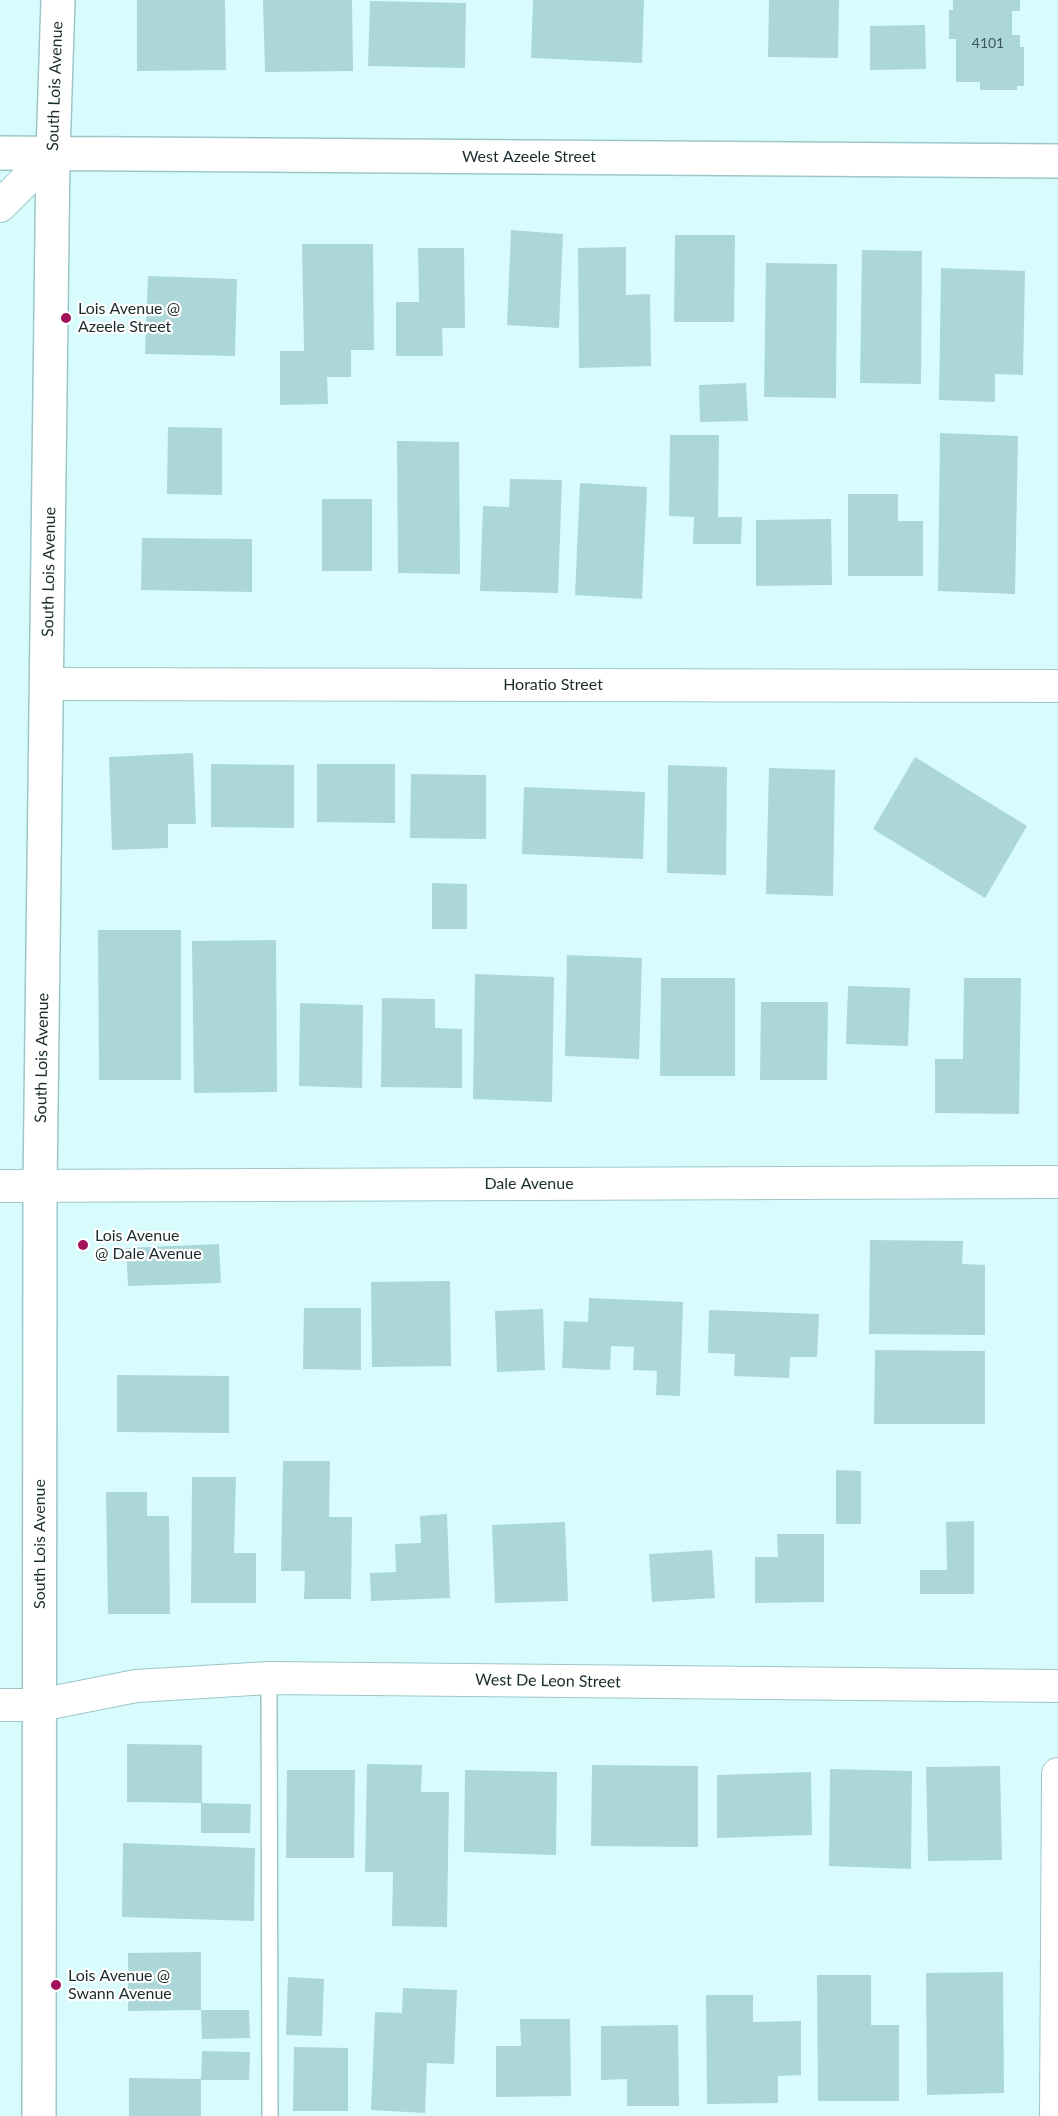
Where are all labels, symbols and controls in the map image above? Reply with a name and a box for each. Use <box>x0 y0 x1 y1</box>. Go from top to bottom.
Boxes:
street label: South Lois Avenue <box>43 21 67 151</box>
house number: 4101 <box>972 35 1004 51</box>
street label: West Azeele Street <box>462 147 596 167</box>
place label: Lois Avenue @ Azeele Street <box>78 299 180 337</box>
marker: Lois Avenue @ Azeele Street <box>59 311 73 325</box>
street label: South Lois Avenue <box>38 507 60 637</box>
street label: Horatio Street <box>503 675 603 695</box>
street label: South Lois Avenue <box>31 993 53 1123</box>
street label: Dale Avenue <box>484 1174 574 1194</box>
place label: Lois Avenue @ Dale Avenue <box>95 1226 202 1264</box>
marker: Lois Avenue @ Dale Avenue <box>76 1238 90 1252</box>
street label: South Lois Avenue <box>30 1479 50 1609</box>
street label: West De Leon Street <box>475 1670 621 1692</box>
place label: Lois Avenue @ Swann Avenue <box>68 1966 172 2004</box>
marker: Lois Avenue @ Swann Avenue <box>49 1978 63 1992</box>

